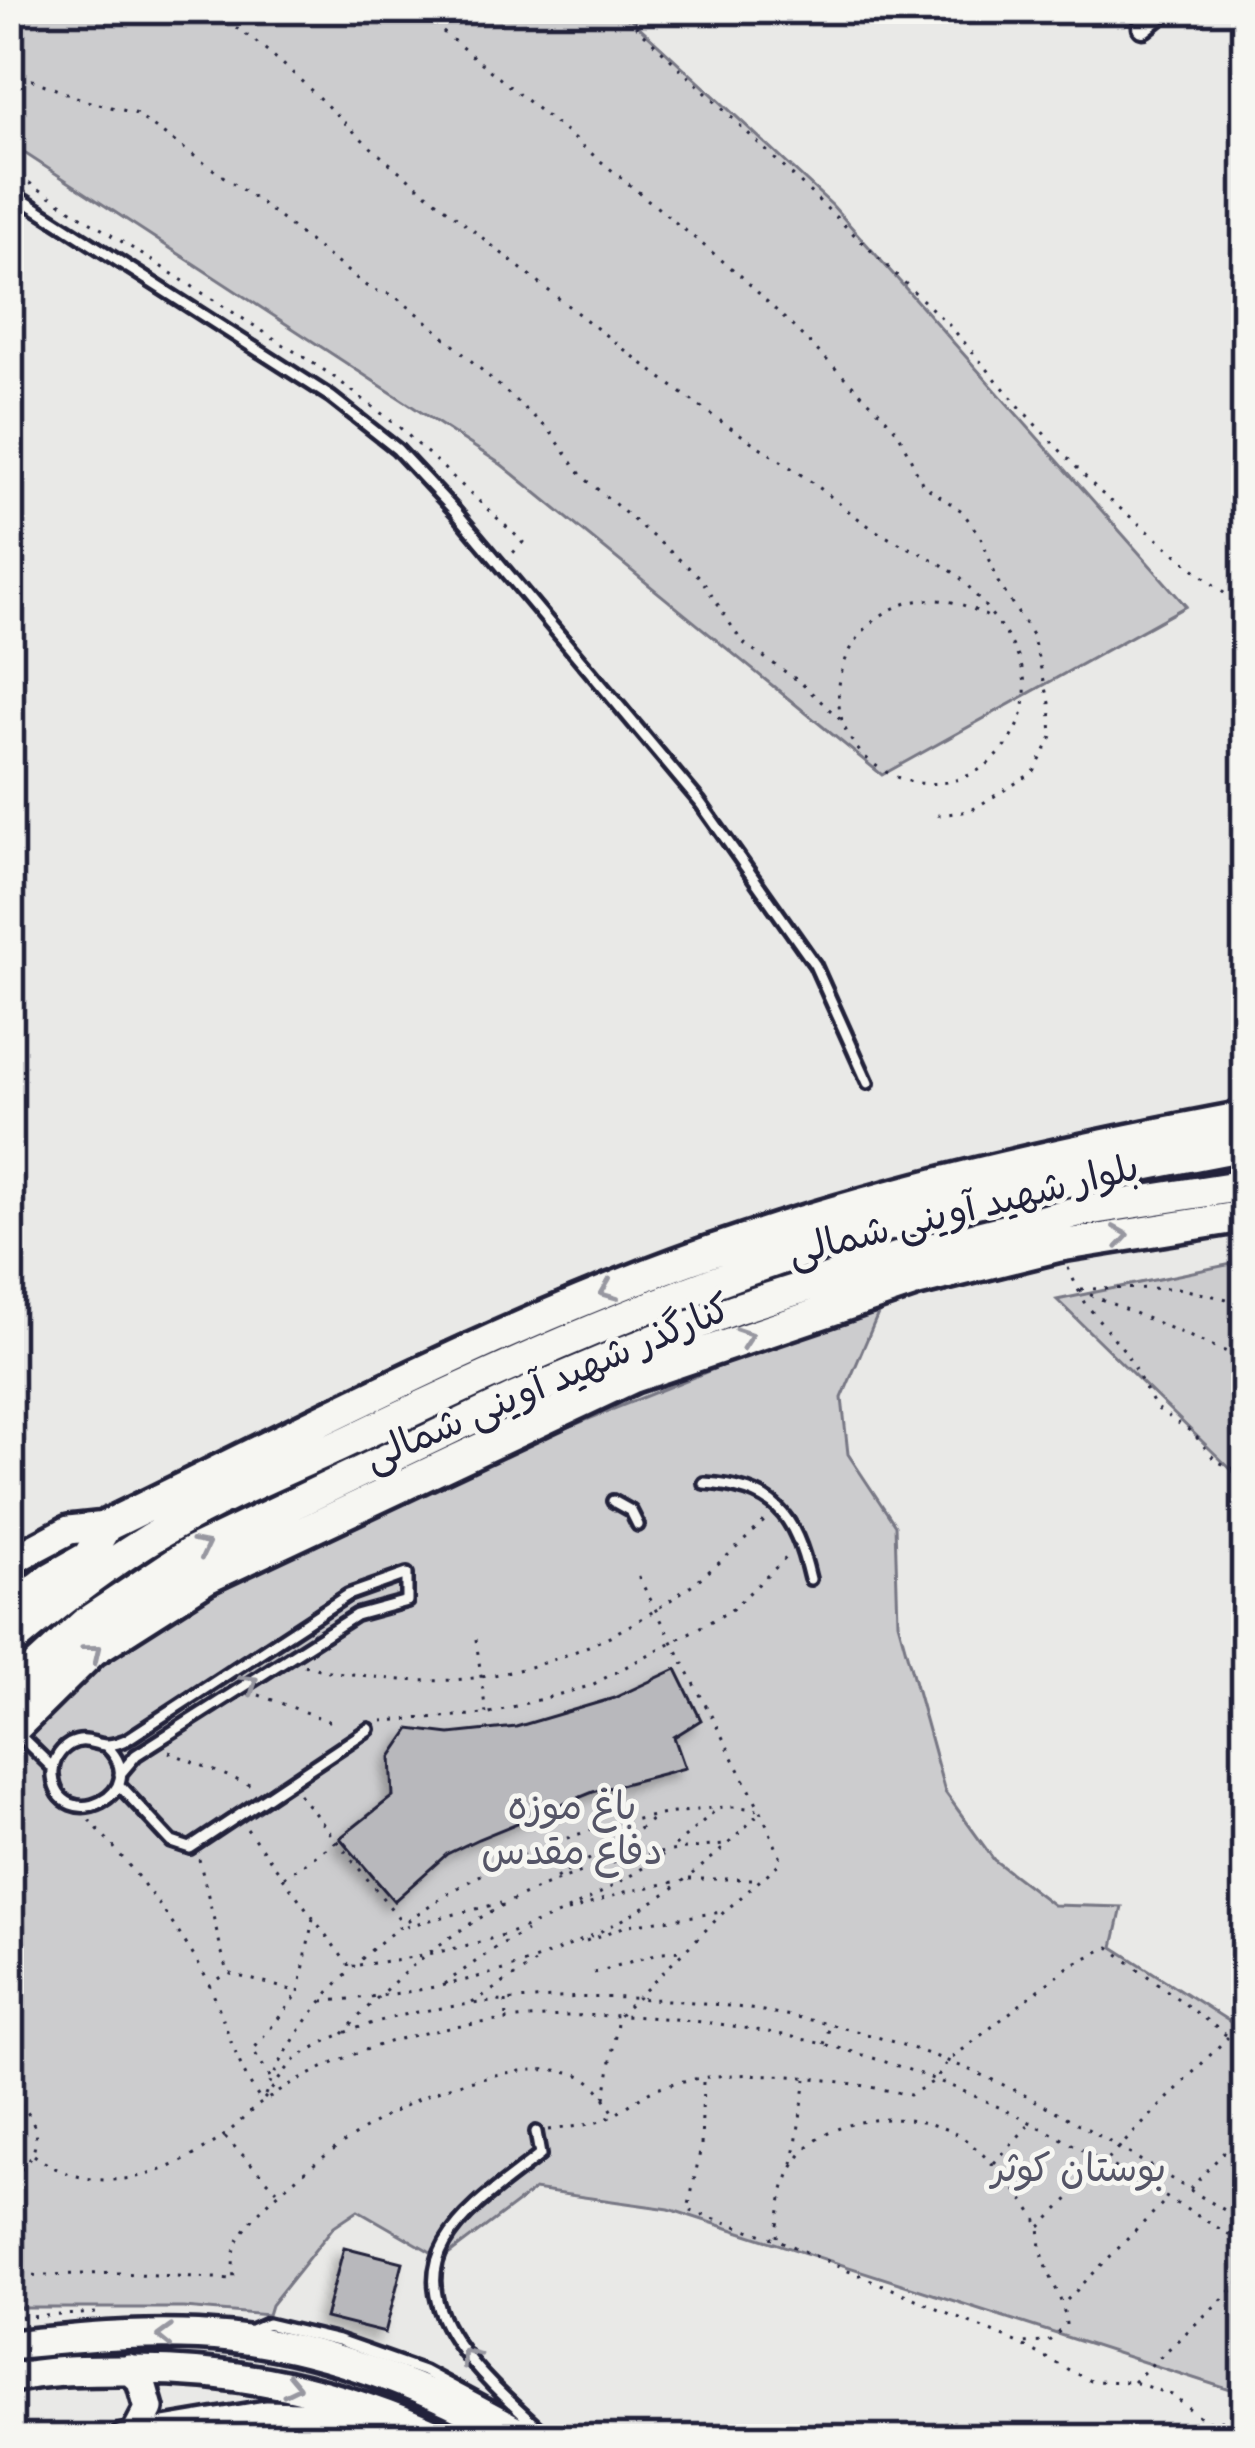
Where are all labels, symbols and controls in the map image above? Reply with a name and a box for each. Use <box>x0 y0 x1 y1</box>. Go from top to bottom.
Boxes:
street label: بلوار شهید آوینی شمالی <box>782 1138 1144 1277</box>
one-way arrow <box>1111 1224 1131 1250</box>
one-way arrow <box>598 1277 619 1301</box>
street label: کنارگذر شهید آوینی شمالی <box>355 1279 738 1482</box>
one-way arrow <box>733 1327 754 1351</box>
one-way arrow <box>190 1538 211 1562</box>
one-way arrow <box>80 1645 102 1666</box>
one-way arrow <box>236 1675 258 1697</box>
park label: باغ موزه دفاع مقدس <box>481 1778 663 1878</box>
park label: بوستان کوثر <box>989 2140 1166 2193</box>
one-way arrow <box>155 2323 174 2349</box>
one-way arrow <box>461 2347 482 2369</box>
one-way arrow <box>281 2373 301 2398</box>

